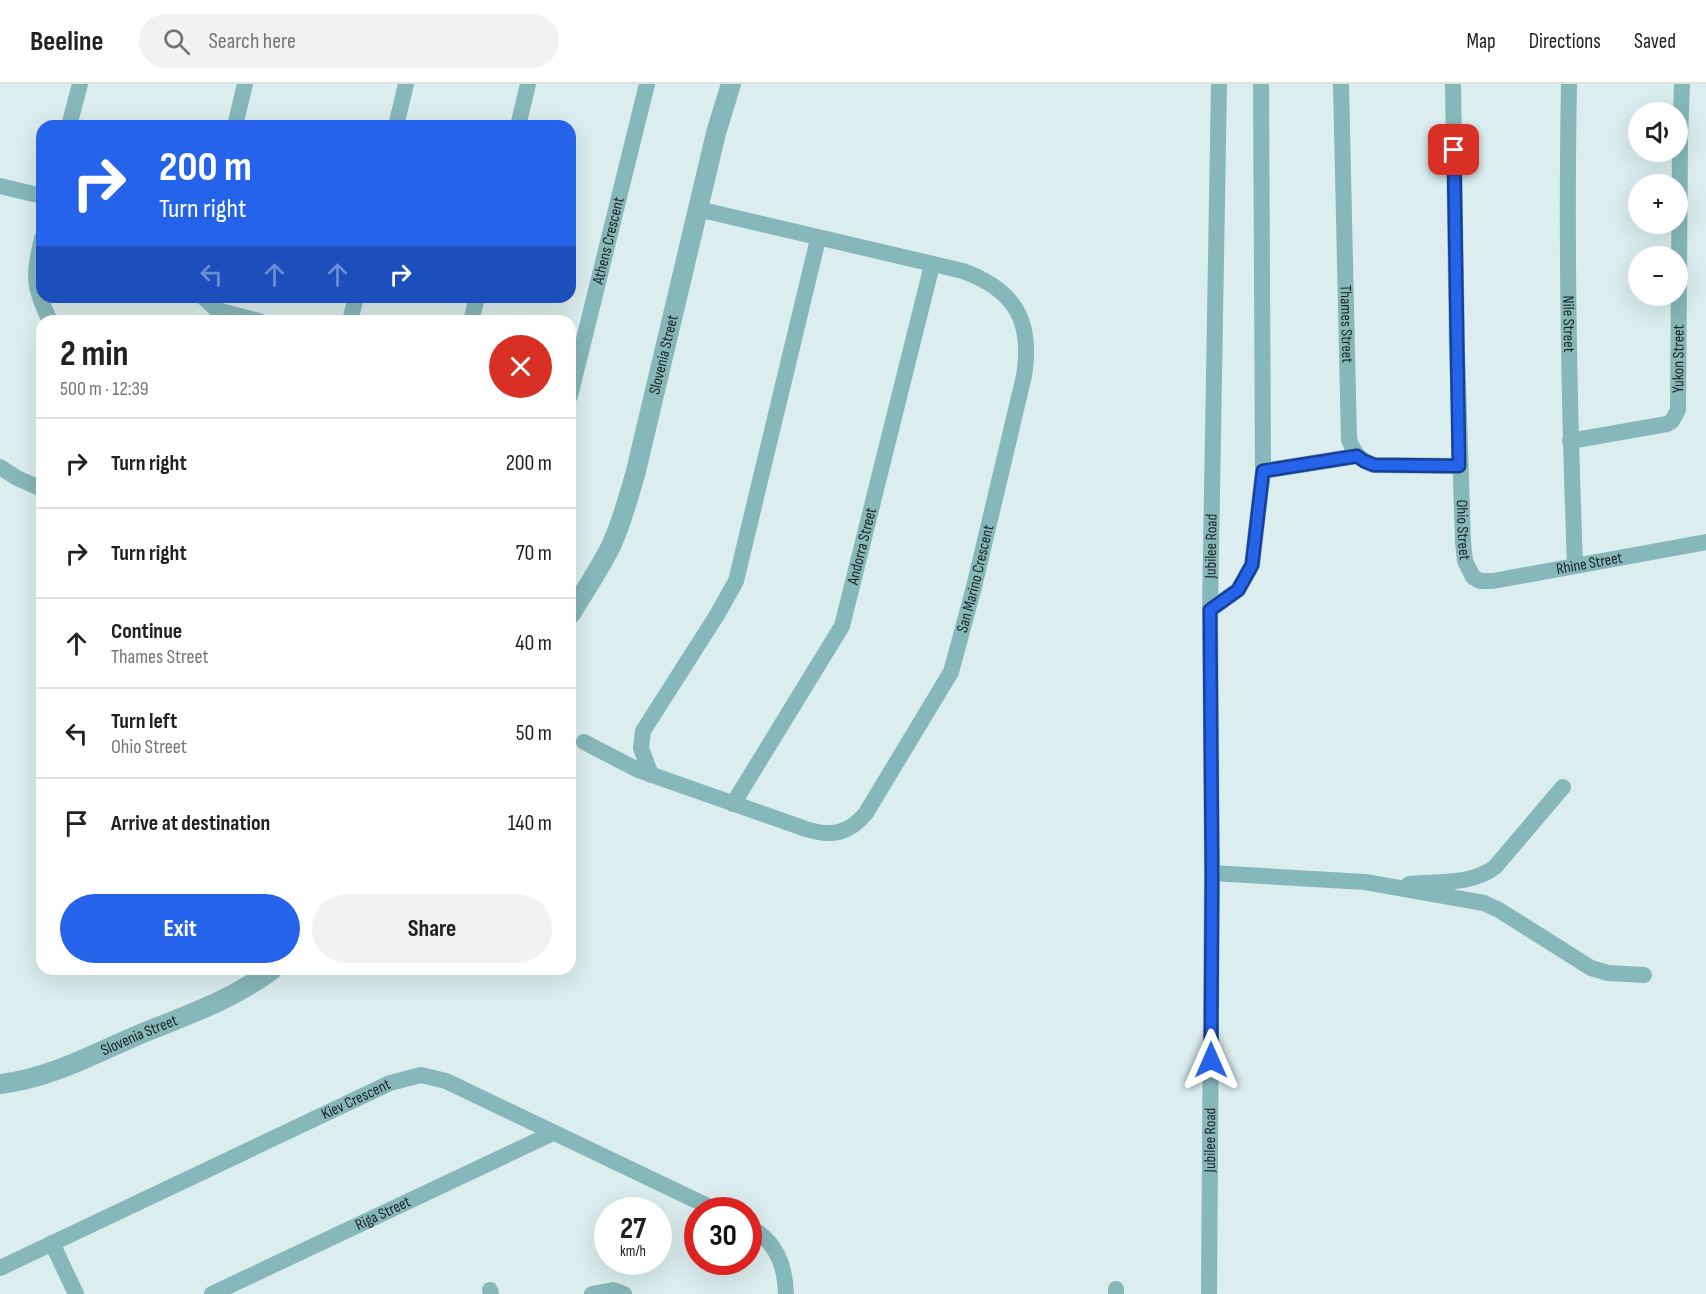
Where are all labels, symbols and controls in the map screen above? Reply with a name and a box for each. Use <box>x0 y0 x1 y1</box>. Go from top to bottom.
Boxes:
search box <box>139 14 559 68</box>
text: Beeline <box>30 25 103 58</box>
icon: search <box>160 25 193 58</box>
text: Search here <box>208 28 296 55</box>
text: Map <box>1466 29 1496 54</box>
text: Directions <box>1529 29 1601 54</box>
text: Saved <box>1634 29 1676 54</box>
map controls <box>1628 102 1688 306</box>
button: sound <box>1628 102 1688 162</box>
pin <box>1428 124 1479 175</box>
icon: arrive <box>1437 133 1470 166</box>
text: 200 m <box>159 142 252 193</box>
icon: right <box>60 144 138 222</box>
button: + <box>1628 174 1688 234</box>
text: Turn right <box>159 193 246 225</box>
street label: Athens Crescent <box>588 195 628 287</box>
button: − <box>1628 246 1688 306</box>
icon: left <box>195 258 228 291</box>
icon: ahead <box>258 258 291 291</box>
icon: ahead <box>321 258 354 291</box>
icon: right <box>384 258 417 291</box>
street label: Thames Street <box>1336 285 1357 363</box>
street label: Nile Street <box>1559 295 1579 353</box>
street label: Slovenia Street <box>645 313 682 396</box>
street label: Yukon Street <box>1669 324 1688 393</box>
text: 2 min <box>60 333 129 376</box>
button: close <box>489 335 552 398</box>
text: 500 m · 12:39 <box>60 377 149 401</box>
icon: right <box>60 447 93 480</box>
text: Turn right <box>111 450 187 477</box>
text: 200 m <box>506 450 552 477</box>
street label: Ohio Street <box>1452 499 1474 561</box>
street label: Andorra Street <box>843 506 881 588</box>
street label: Jubilee Road <box>1201 514 1221 580</box>
street label: San Marino Crescent <box>953 523 998 635</box>
icon: right <box>60 537 93 570</box>
text: Turn right <box>111 540 187 567</box>
text: 70 m <box>516 540 552 567</box>
street label: Rhine Street <box>1555 548 1624 579</box>
text: Continue <box>111 618 182 645</box>
icon: ahead <box>60 627 93 660</box>
text: 40 m <box>515 630 552 657</box>
text: Thames Street <box>111 645 209 669</box>
text: Turn left <box>111 708 177 735</box>
icon: left <box>60 717 93 750</box>
text: 50 m <box>516 720 552 747</box>
text: Ohio Street <box>111 735 187 759</box>
icon: arrive <box>60 807 93 840</box>
text: Arrive at destination <box>111 810 270 837</box>
text: 140 m <box>508 810 552 837</box>
button: Exit <box>60 894 300 963</box>
button: Share <box>312 894 552 963</box>
street label: Slovenia Street <box>98 1011 180 1060</box>
position arrow <box>1179 1028 1243 1092</box>
street label: Kiev Crescent <box>318 1075 394 1124</box>
street label: Jubilee Road <box>1200 1108 1220 1173</box>
street label: Riga Street <box>352 1192 414 1235</box>
speed limit sign: 30 <box>684 1197 762 1275</box>
text: 27 <box>620 1211 646 1247</box>
text: km/h <box>620 1242 646 1261</box>

